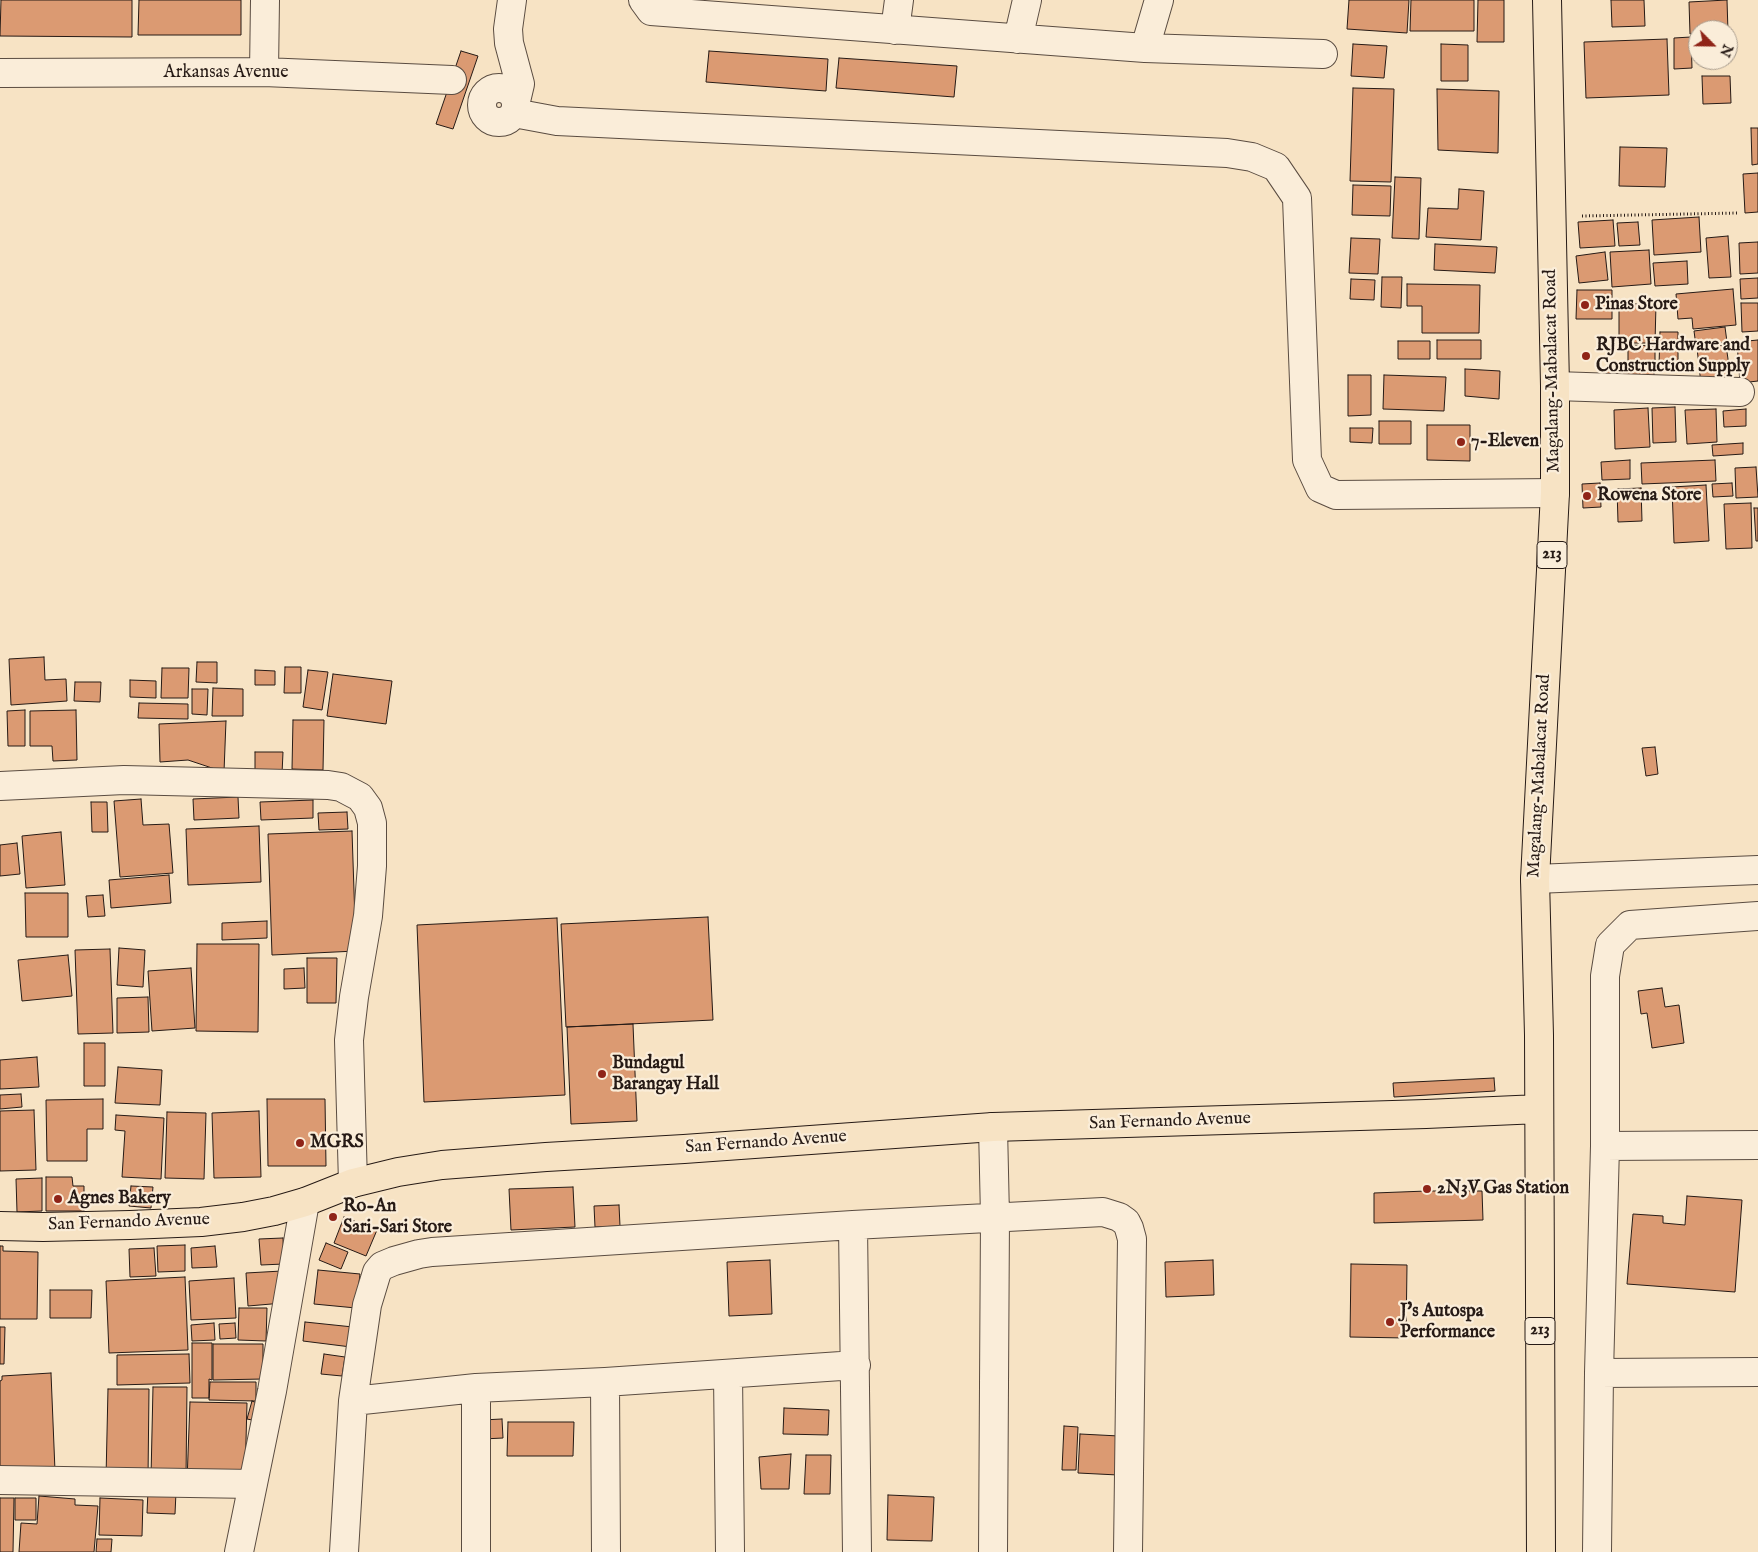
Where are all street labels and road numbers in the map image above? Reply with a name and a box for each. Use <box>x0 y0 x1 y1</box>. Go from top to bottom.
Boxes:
street label: Arkansas Avenue <box>163 62 289 84</box>
street label: Magalang-Mabalacat Road <box>1540 269 1566 473</box>
road number: 213 <box>1537 542 1567 568</box>
street label: Magalang-Mabalacat Road <box>1524 674 1556 878</box>
street label: San Fernando Avenue <box>1089 1108 1251 1136</box>
street label: San Fernando Avenue <box>685 1127 847 1159</box>
street label: San Fernando Avenue <box>48 1209 210 1237</box>
road number: 213 <box>1525 1318 1555 1344</box>

